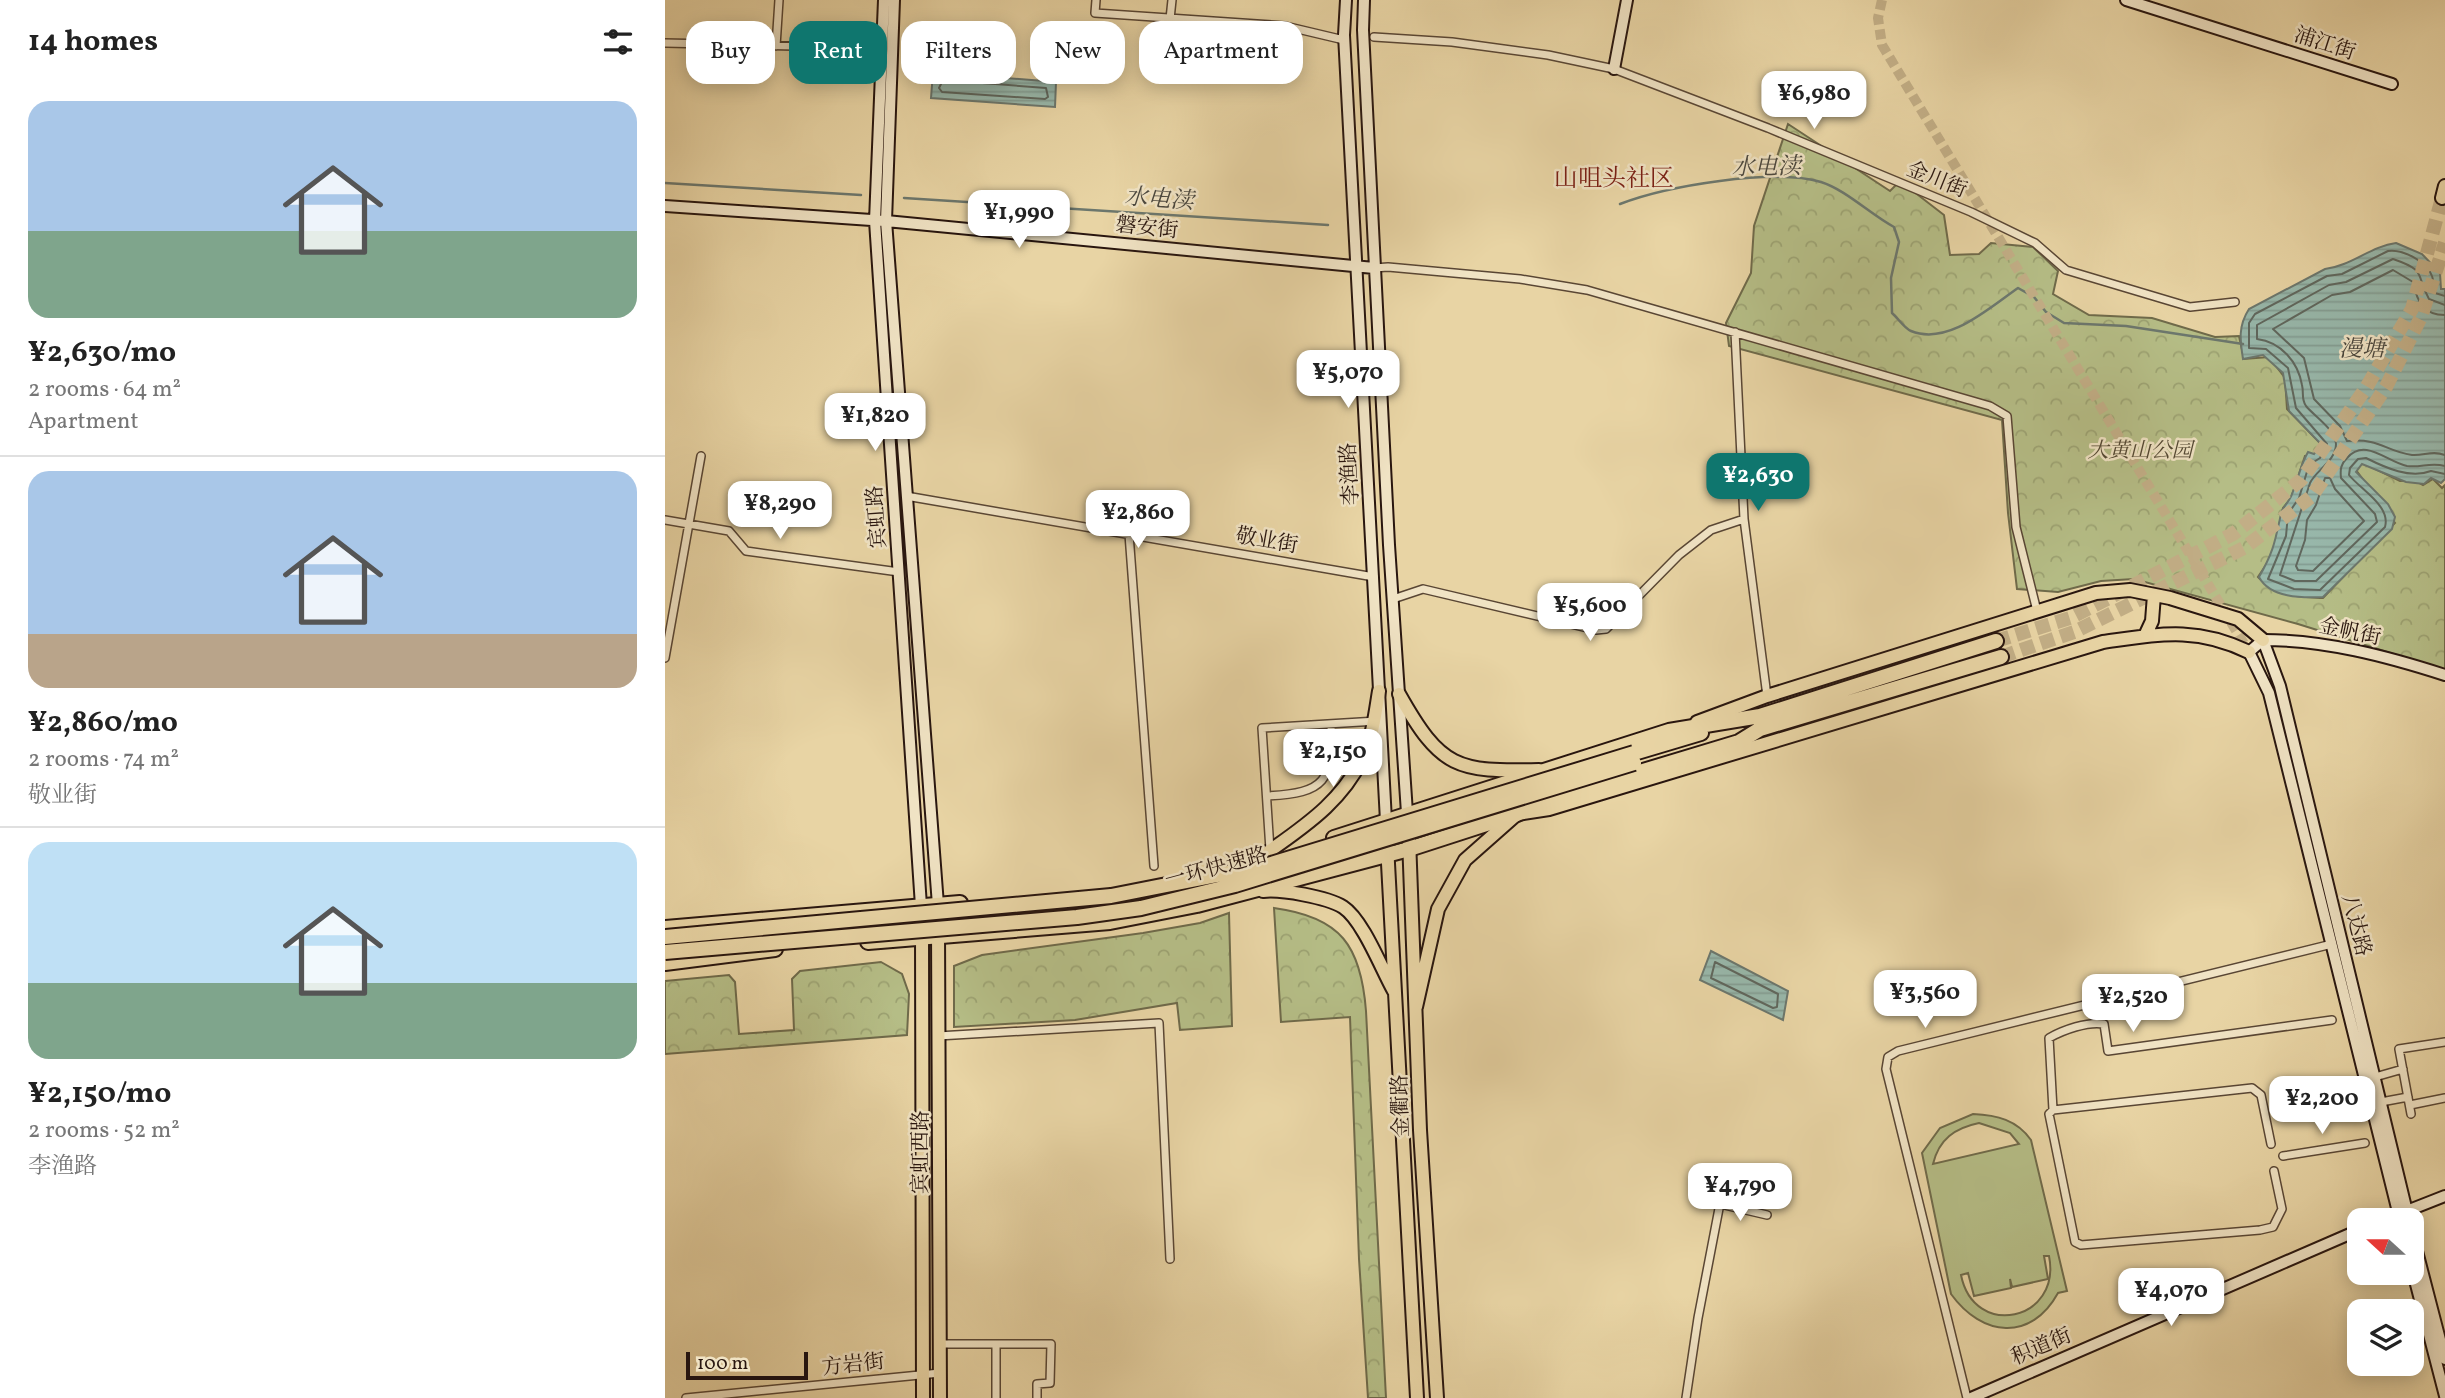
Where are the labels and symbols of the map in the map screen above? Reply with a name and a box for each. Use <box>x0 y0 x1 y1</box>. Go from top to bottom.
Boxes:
street label: 浦江街 <box>2290 21 2359 68</box>
pin: ¥6,980 <box>1757 72 1871 131</box>
water label: 水电渎 <box>1731 151 1804 185</box>
street label: 金川街 <box>1902 155 1971 206</box>
district label: 山咀头社区 <box>1554 163 1674 197</box>
water label: 水电渎 <box>1123 182 1197 219</box>
pin: ¥1,990 <box>962 190 1076 250</box>
street label: 磐安街 <box>1114 211 1180 246</box>
water label: 漫塘 <box>2339 334 2389 366</box>
pin: ¥5,070 <box>1291 350 1405 410</box>
pin: ¥1,820 <box>818 393 932 453</box>
park label: 大黄山公园 <box>2088 437 2195 466</box>
street label: 李渔路 <box>1334 442 1367 506</box>
pin: ¥2,630 <box>1701 454 1815 513</box>
pin: ¥8,290 <box>723 482 837 541</box>
street label: 宾虹路 <box>861 484 894 549</box>
pin: ¥2,860 <box>1081 490 1195 550</box>
street label: 敬业街 <box>1233 522 1300 561</box>
pin: ¥5,600 <box>1533 584 1647 643</box>
street label: 金帆街 <box>2316 612 2384 653</box>
pin: ¥2,150 <box>1276 730 1390 789</box>
street label: 一环快速路 <box>1162 841 1271 896</box>
street label: 八达路 <box>2334 891 2377 959</box>
pin: ¥3,560 <box>1868 970 1982 1030</box>
pin: ¥2,520 <box>2076 974 2190 1034</box>
street label: 金衢路 <box>1386 1074 1417 1138</box>
pin: ¥2,200 <box>2265 1076 2379 1136</box>
street label: 宾虹西路 <box>907 1110 936 1194</box>
pin: ¥4,790 <box>1683 1164 1797 1223</box>
north arrow <box>2347 1208 2424 1284</box>
pin: ¥4,070 <box>2114 1268 2228 1328</box>
street label: 积道街 <box>2007 1322 2076 1373</box>
street label: 方岩街 <box>820 1348 886 1383</box>
scale bar <box>686 1349 809 1381</box>

